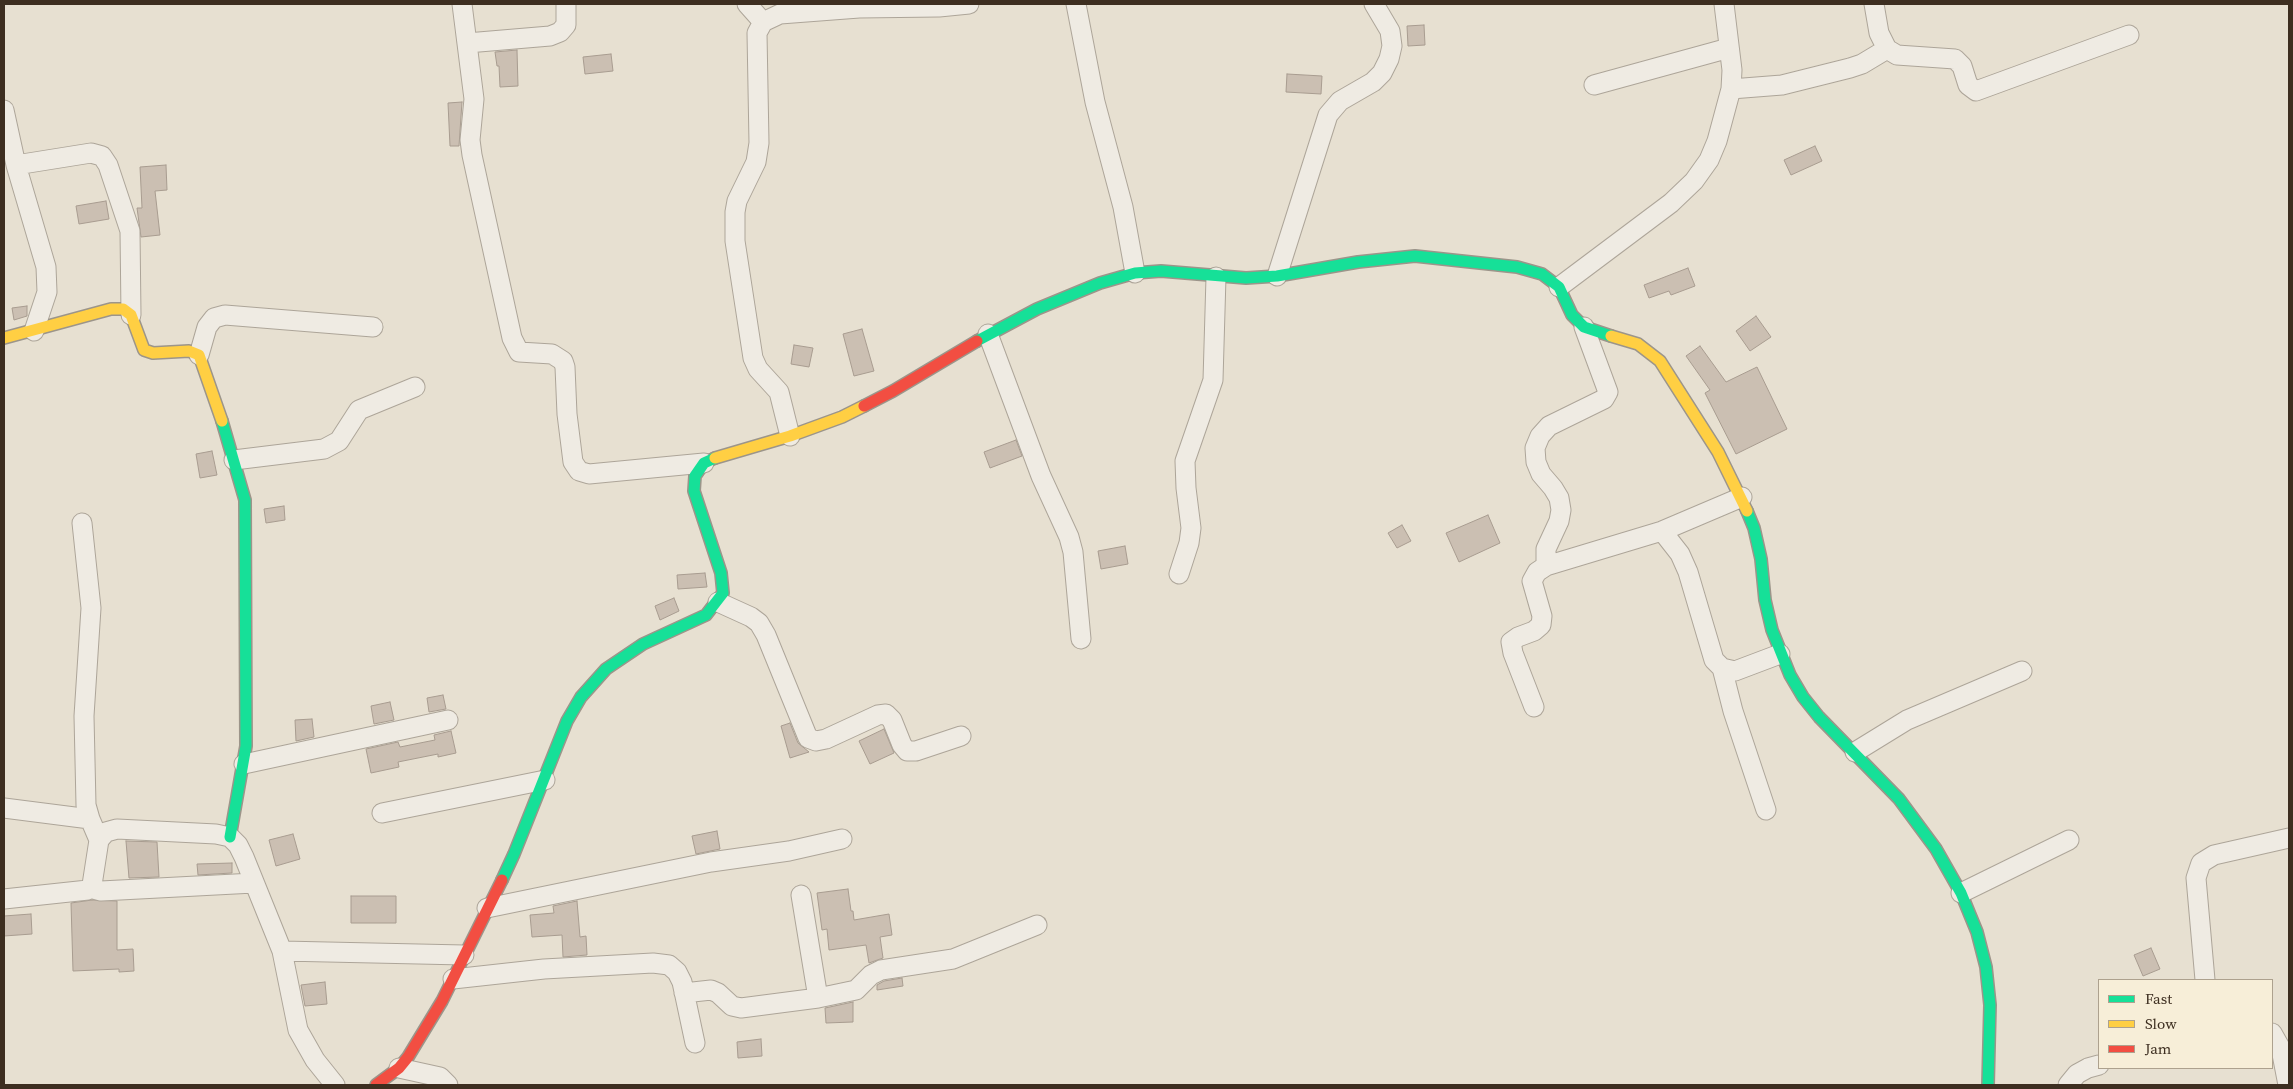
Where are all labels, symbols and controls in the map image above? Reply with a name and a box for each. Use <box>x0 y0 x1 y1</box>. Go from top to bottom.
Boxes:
legend <box>2098 979 2273 1069</box>
text: Fast <box>2145 988 2172 1009</box>
text: Slow <box>2145 1013 2177 1034</box>
text: Jam <box>2145 1038 2171 1059</box>

